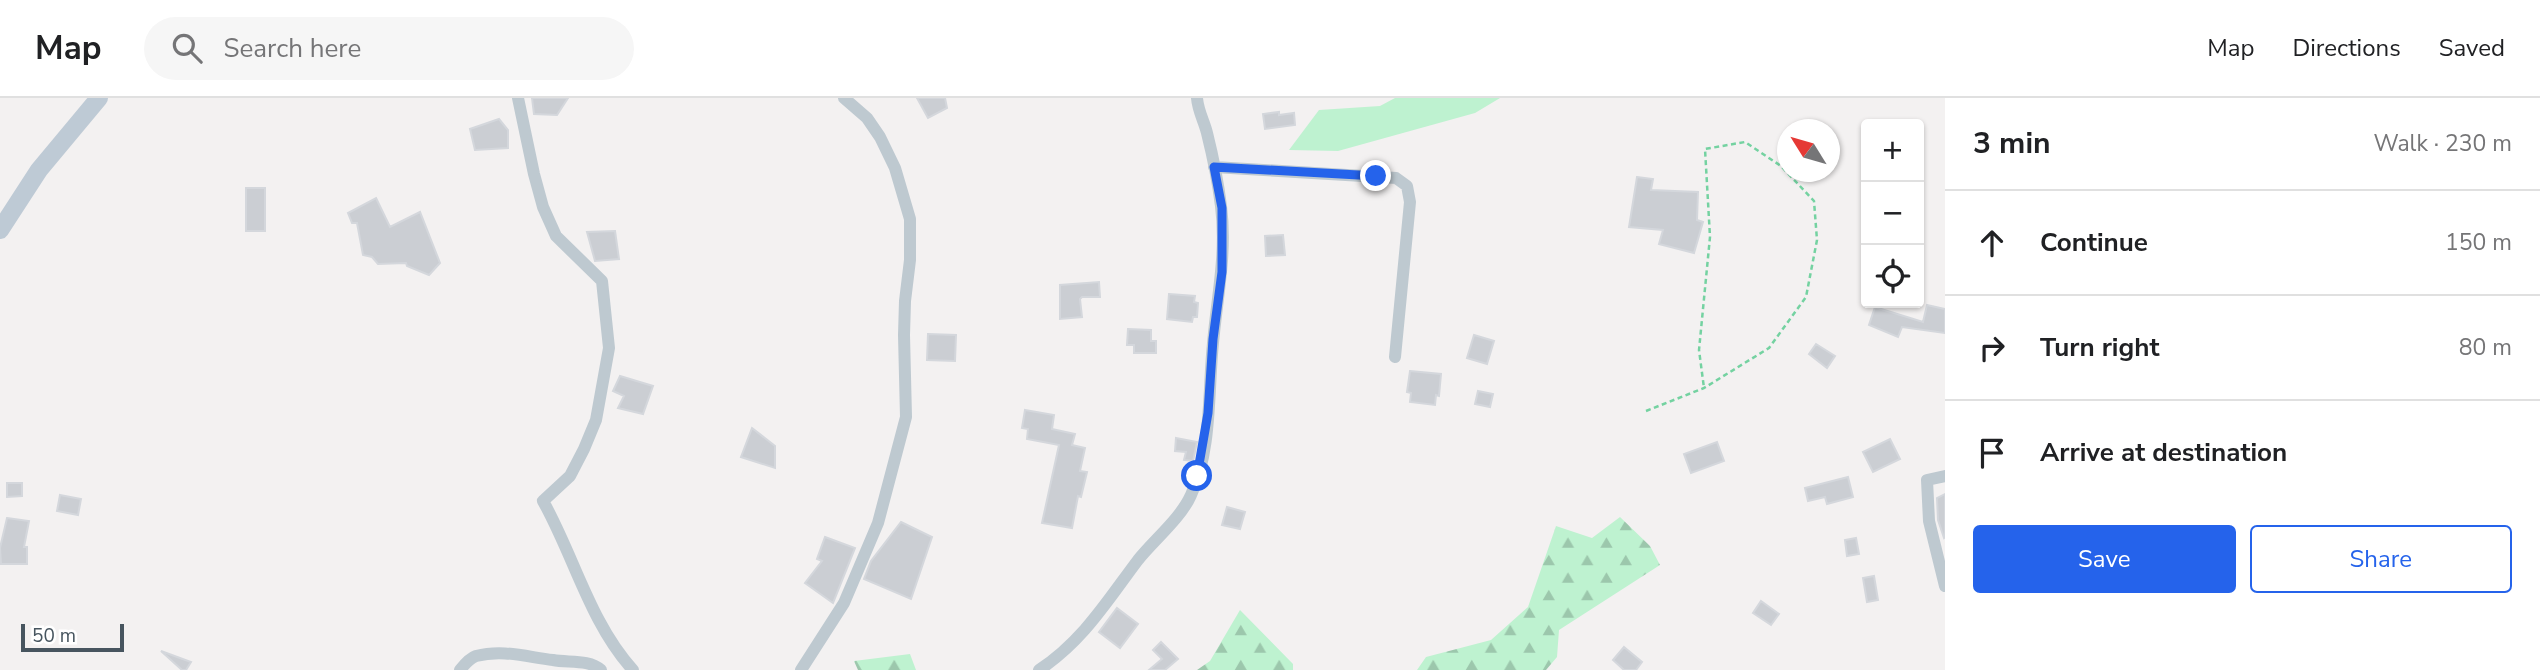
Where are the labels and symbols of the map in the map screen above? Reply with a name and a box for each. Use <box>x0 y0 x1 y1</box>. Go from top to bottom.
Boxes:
north arrow <box>1777 119 1840 182</box>
route end <box>1360 160 1391 191</box>
route start <box>1181 460 1212 491</box>
scale bar <box>21 621 124 653</box>

